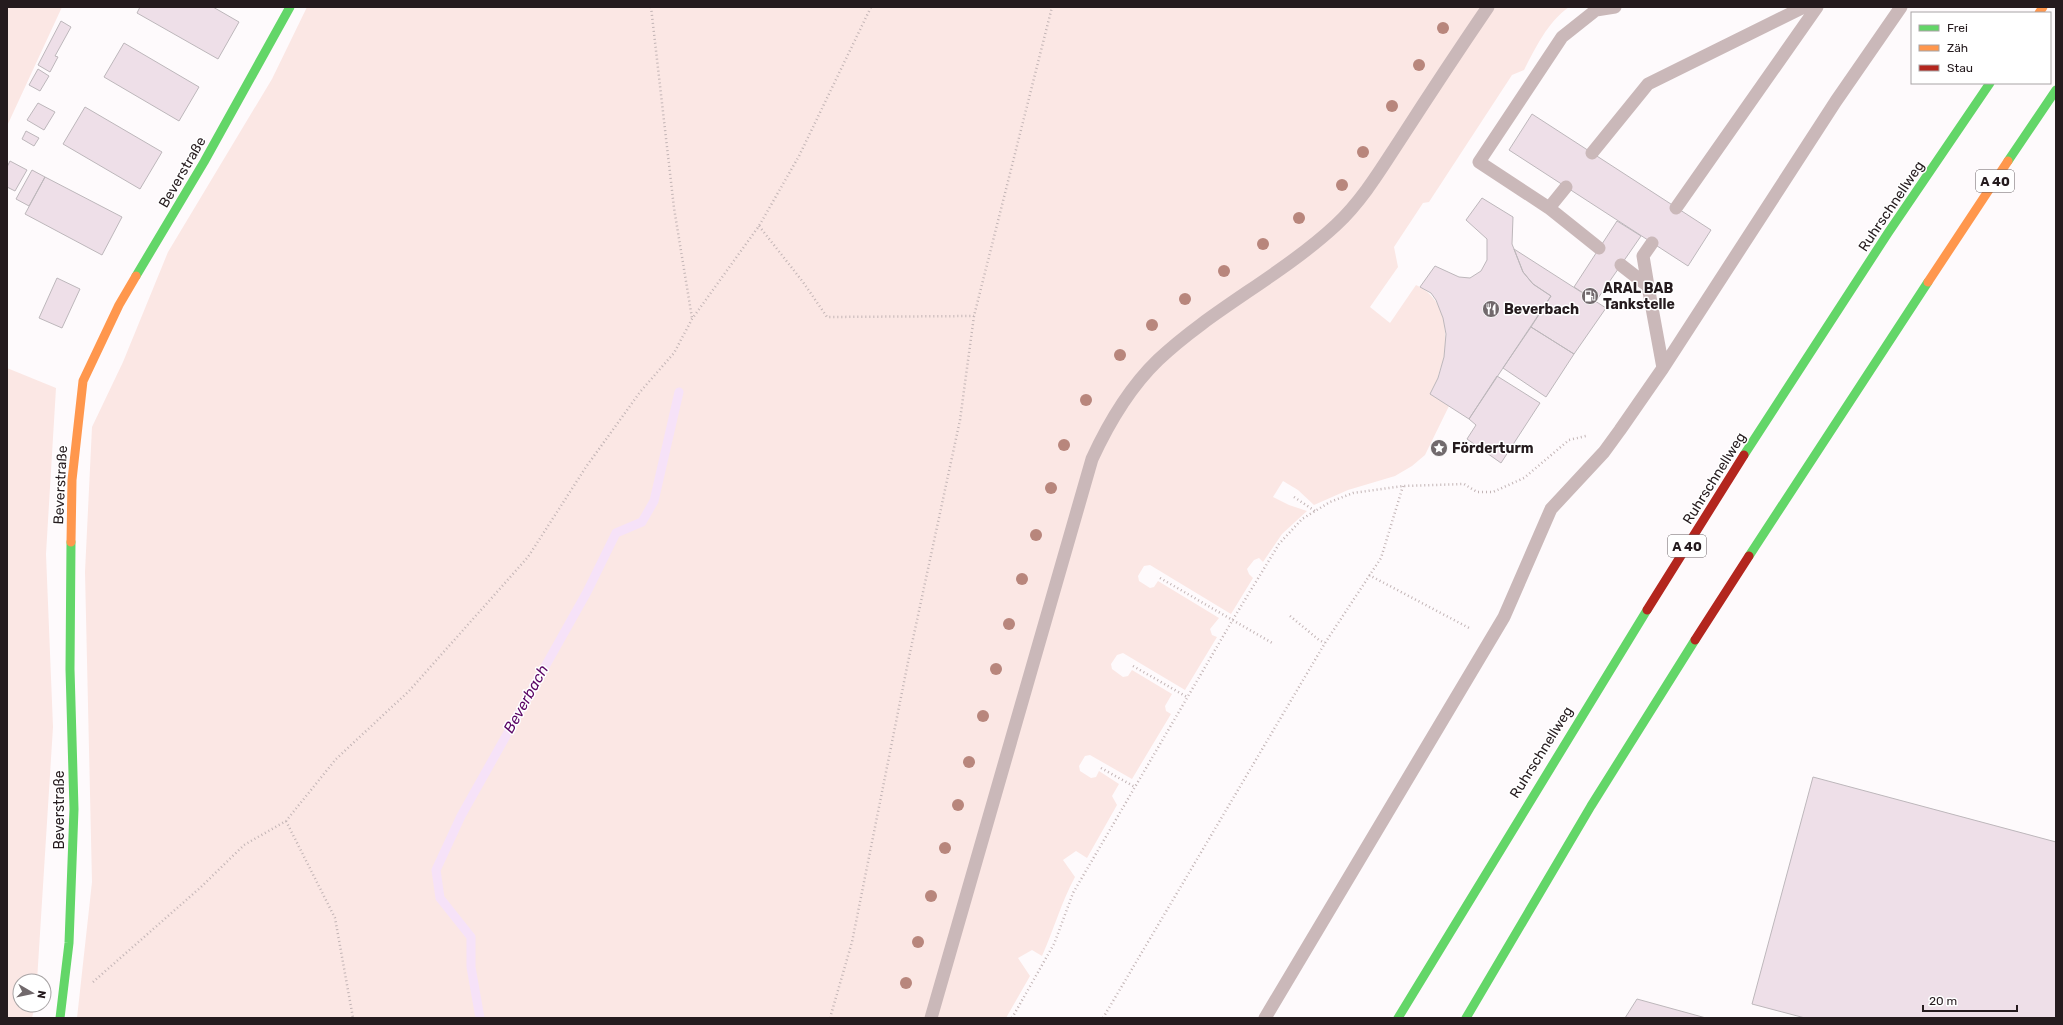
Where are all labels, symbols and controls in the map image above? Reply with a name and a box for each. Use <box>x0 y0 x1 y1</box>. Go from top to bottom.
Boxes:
legend <box>1911 12 2051 84</box>
text: Frei <box>1947 21 1968 35</box>
text: Zäh <box>1947 41 1968 55</box>
text: Stau <box>1947 61 1973 75</box>
street label: Beverstraße <box>155 134 210 211</box>
street label: Ruhrschnellweg <box>1855 158 1928 255</box>
road number: A 40 <box>1976 170 2014 192</box>
place label: ARAL BAB Tankstelle <box>1603 280 1675 313</box>
fuel station icon: ARAL BAB Tankstelle <box>1580 286 1600 306</box>
restaurant icon: Beverbach <box>1481 299 1501 319</box>
place label: Beverbach <box>1504 301 1579 318</box>
street label: Ruhrschnellweg <box>1679 429 1750 527</box>
place icon: Förderturm <box>1429 438 1449 458</box>
place label: Förderturm <box>1452 440 1534 457</box>
street label: Beverstraße <box>50 445 71 525</box>
road number: A 40 <box>1668 535 1706 557</box>
water label: Beverbach <box>500 662 552 736</box>
street label: Ruhrschnellweg <box>1506 703 1577 801</box>
street label: Beverstraße <box>51 770 68 850</box>
north arrow <box>12 973 52 1013</box>
scale bar <box>1923 987 2017 1013</box>
text: N <box>34 990 48 999</box>
text: 20 m <box>1929 994 1957 1008</box>

